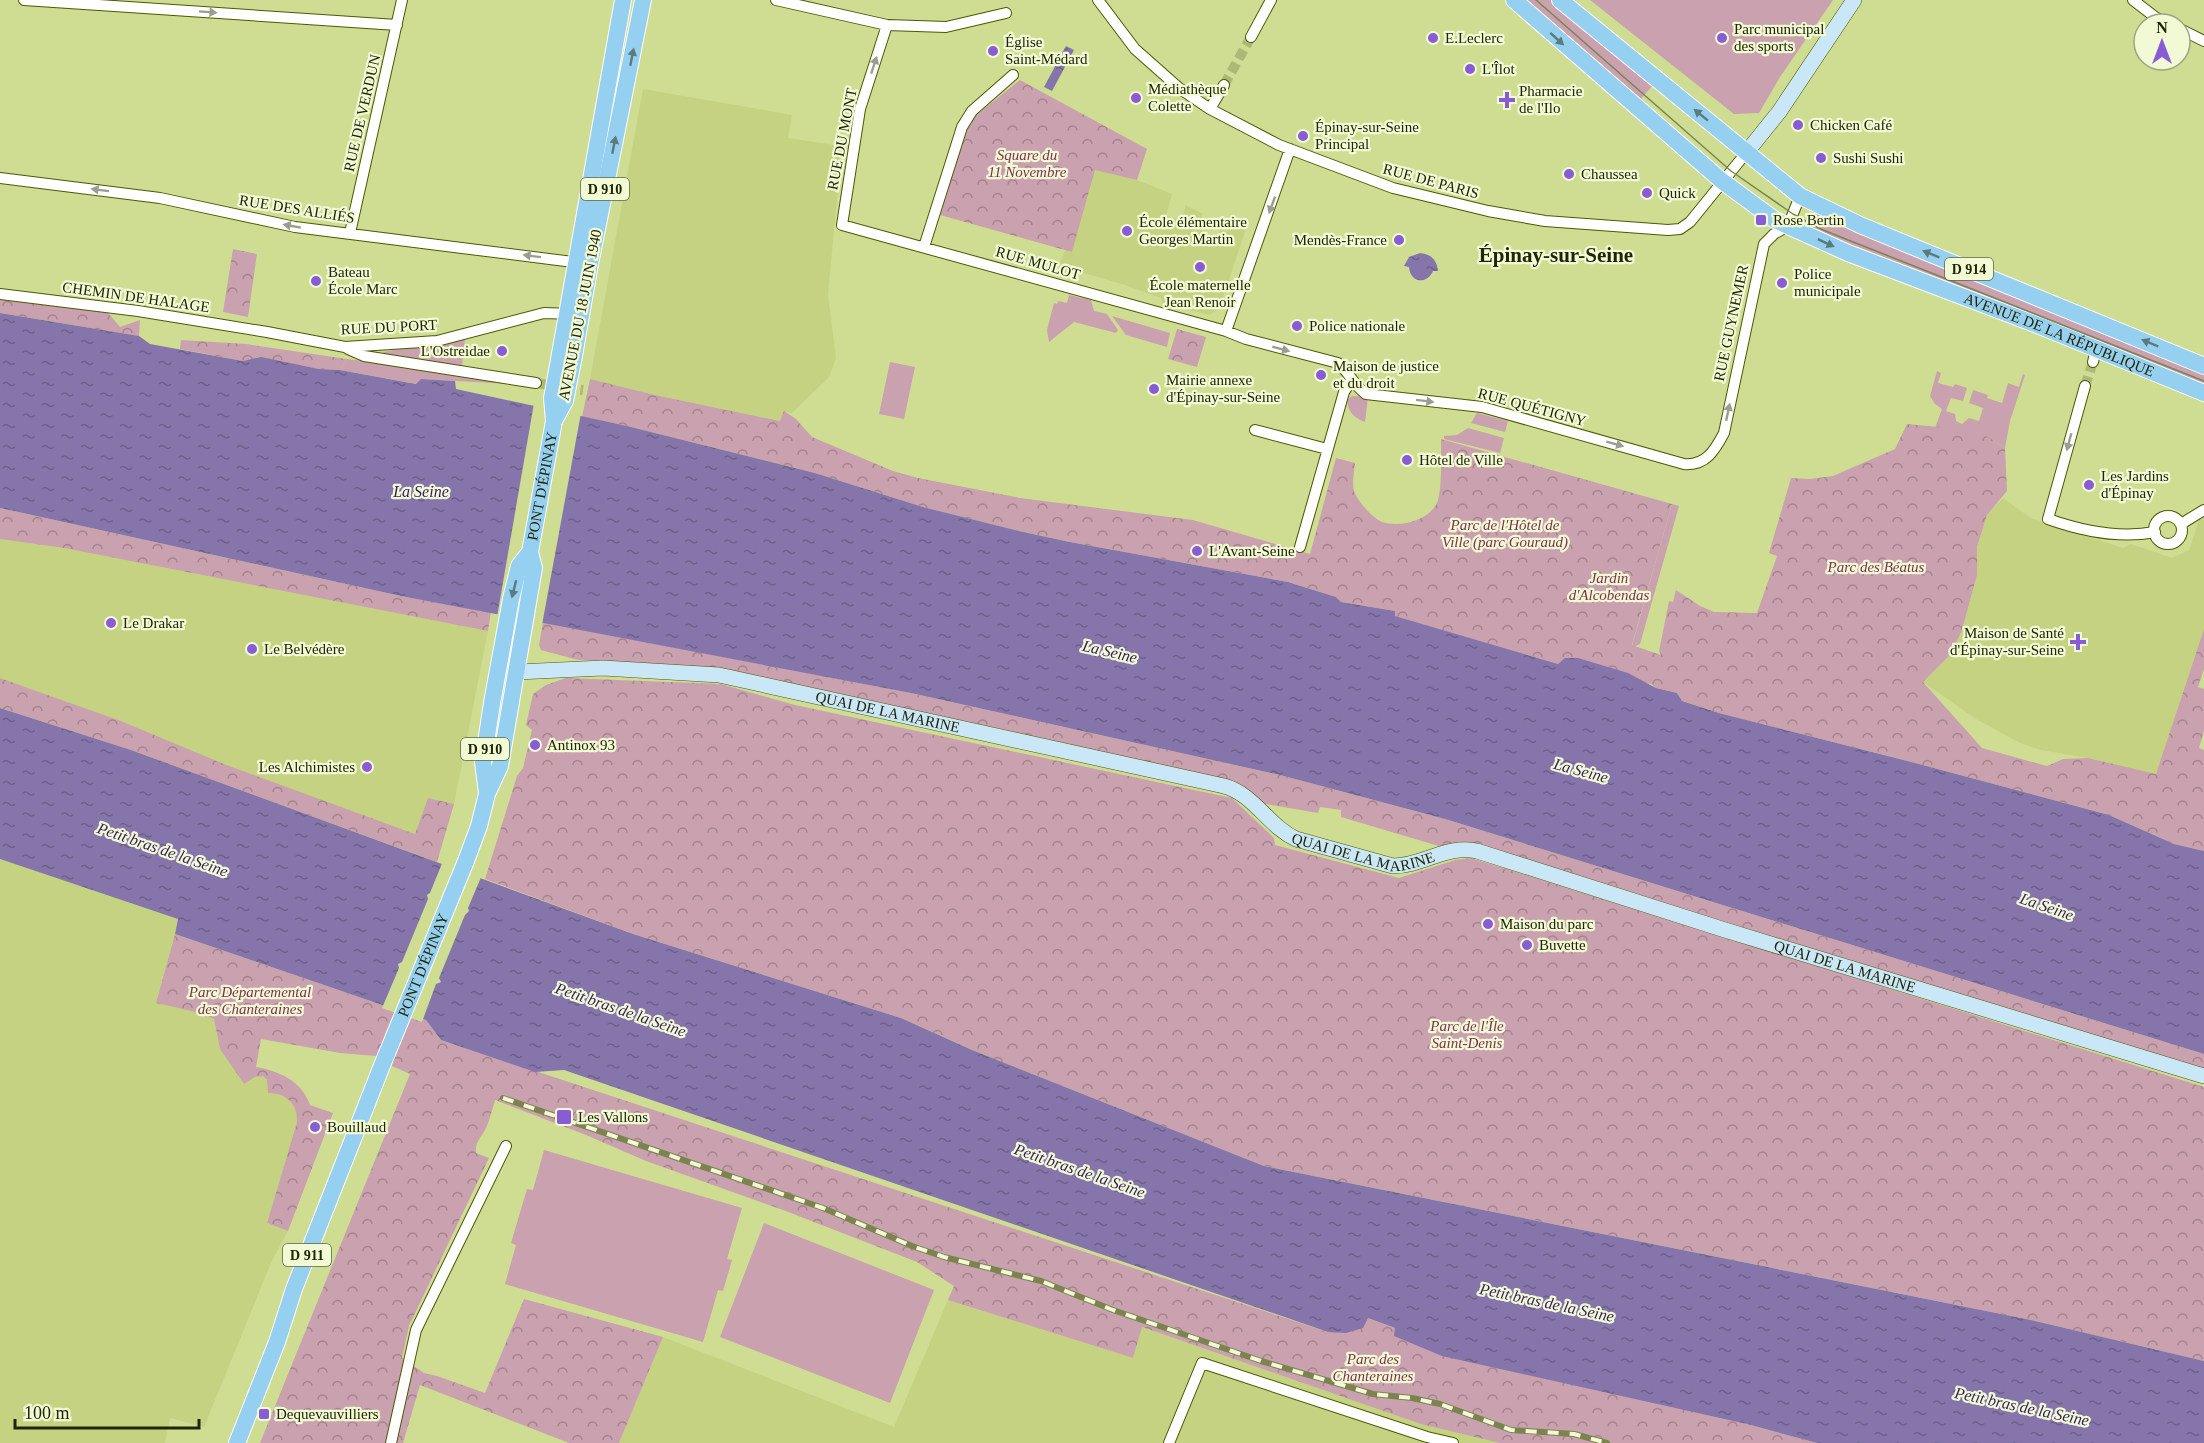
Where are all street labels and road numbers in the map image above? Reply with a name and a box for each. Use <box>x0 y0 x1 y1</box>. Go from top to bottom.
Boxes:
street label: RUE DE VERDUN <box>341 53 383 173</box>
street label: RUE DU MONT <box>824 87 860 191</box>
street label: RUE DE PARIS <box>1381 161 1481 201</box>
road number: D 910 <box>581 178 629 200</box>
street label: RUE DES ALLIÉS <box>238 192 356 226</box>
street label: AVENUE DU 18 JUIN 1940 <box>556 228 604 402</box>
street label: RUE MULOT <box>994 243 1082 283</box>
road number: D 914 <box>1945 258 1993 280</box>
street label: RUE GUYNEMER <box>1711 263 1751 383</box>
street label: CHEMIN DE HALAGE <box>61 279 211 315</box>
street label: AVENUE DE LA RÉPUBLIQUE <box>1962 290 2157 380</box>
street label: RUE DU PORT <box>340 316 438 338</box>
street label: RUE QUÉTIGNY <box>1476 385 1588 429</box>
street label: PONT D'ÉPINAY <box>524 431 560 542</box>
street label: QUAI DE LA MARINE <box>814 688 961 736</box>
road number: D 910 <box>461 738 509 760</box>
street label: QUAI DE LA MARINE <box>1290 830 1437 874</box>
street label: PONT D'ÉPINAY <box>395 911 452 1019</box>
street label: QUAI DE LA MARINE <box>1772 937 1918 996</box>
road number: D 911 <box>283 1244 331 1266</box>

